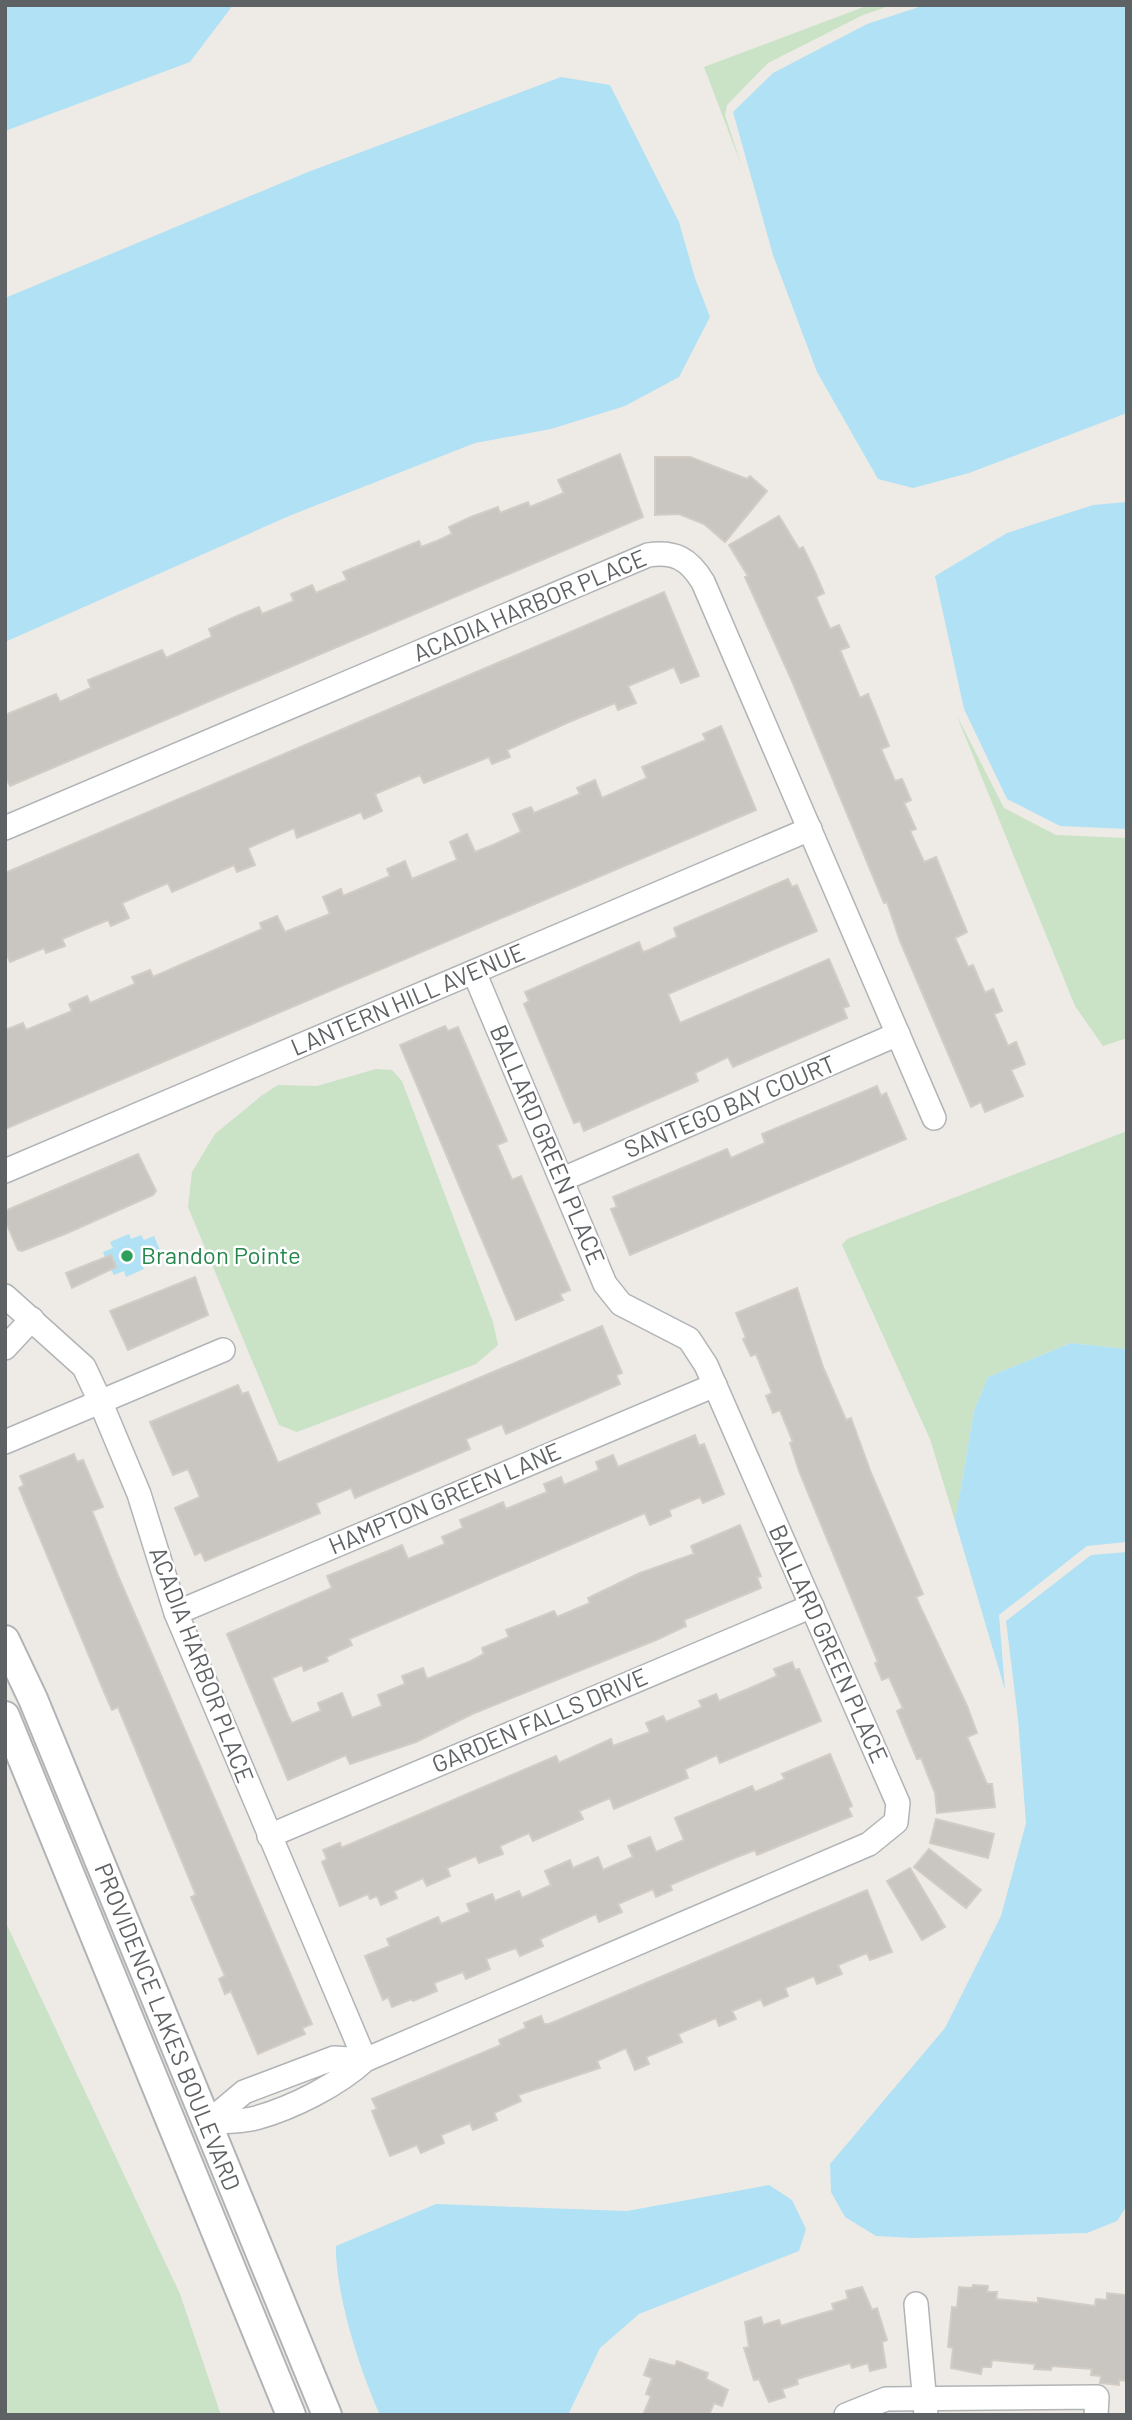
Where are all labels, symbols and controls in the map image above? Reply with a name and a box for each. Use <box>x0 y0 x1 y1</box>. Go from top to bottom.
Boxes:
street label: ACADIA HARBOR PLACE <box>408 542 650 667</box>
street label: LANTERN HILL AVENUE <box>286 936 529 1061</box>
street label: BALLARD GREEN PLACE <box>485 1020 612 1269</box>
street label: SANTEGO BAY COURT <box>619 1048 839 1163</box>
place label: Brandon Pointe <box>141 1240 301 1269</box>
marker: Brandon Pointe <box>119 1248 135 1264</box>
street label: HAMPTON GREEN LANE <box>324 1436 565 1560</box>
street label: BALLARD GREEN PLACE <box>764 1520 895 1767</box>
street label: ACADIA HARBOR PLACE <box>144 1542 261 1787</box>
street label: GARDEN FALLS DRIVE <box>427 1661 652 1778</box>
street label: PROVIDENCE LAKES BOULEVARD <box>89 1858 248 2194</box>

